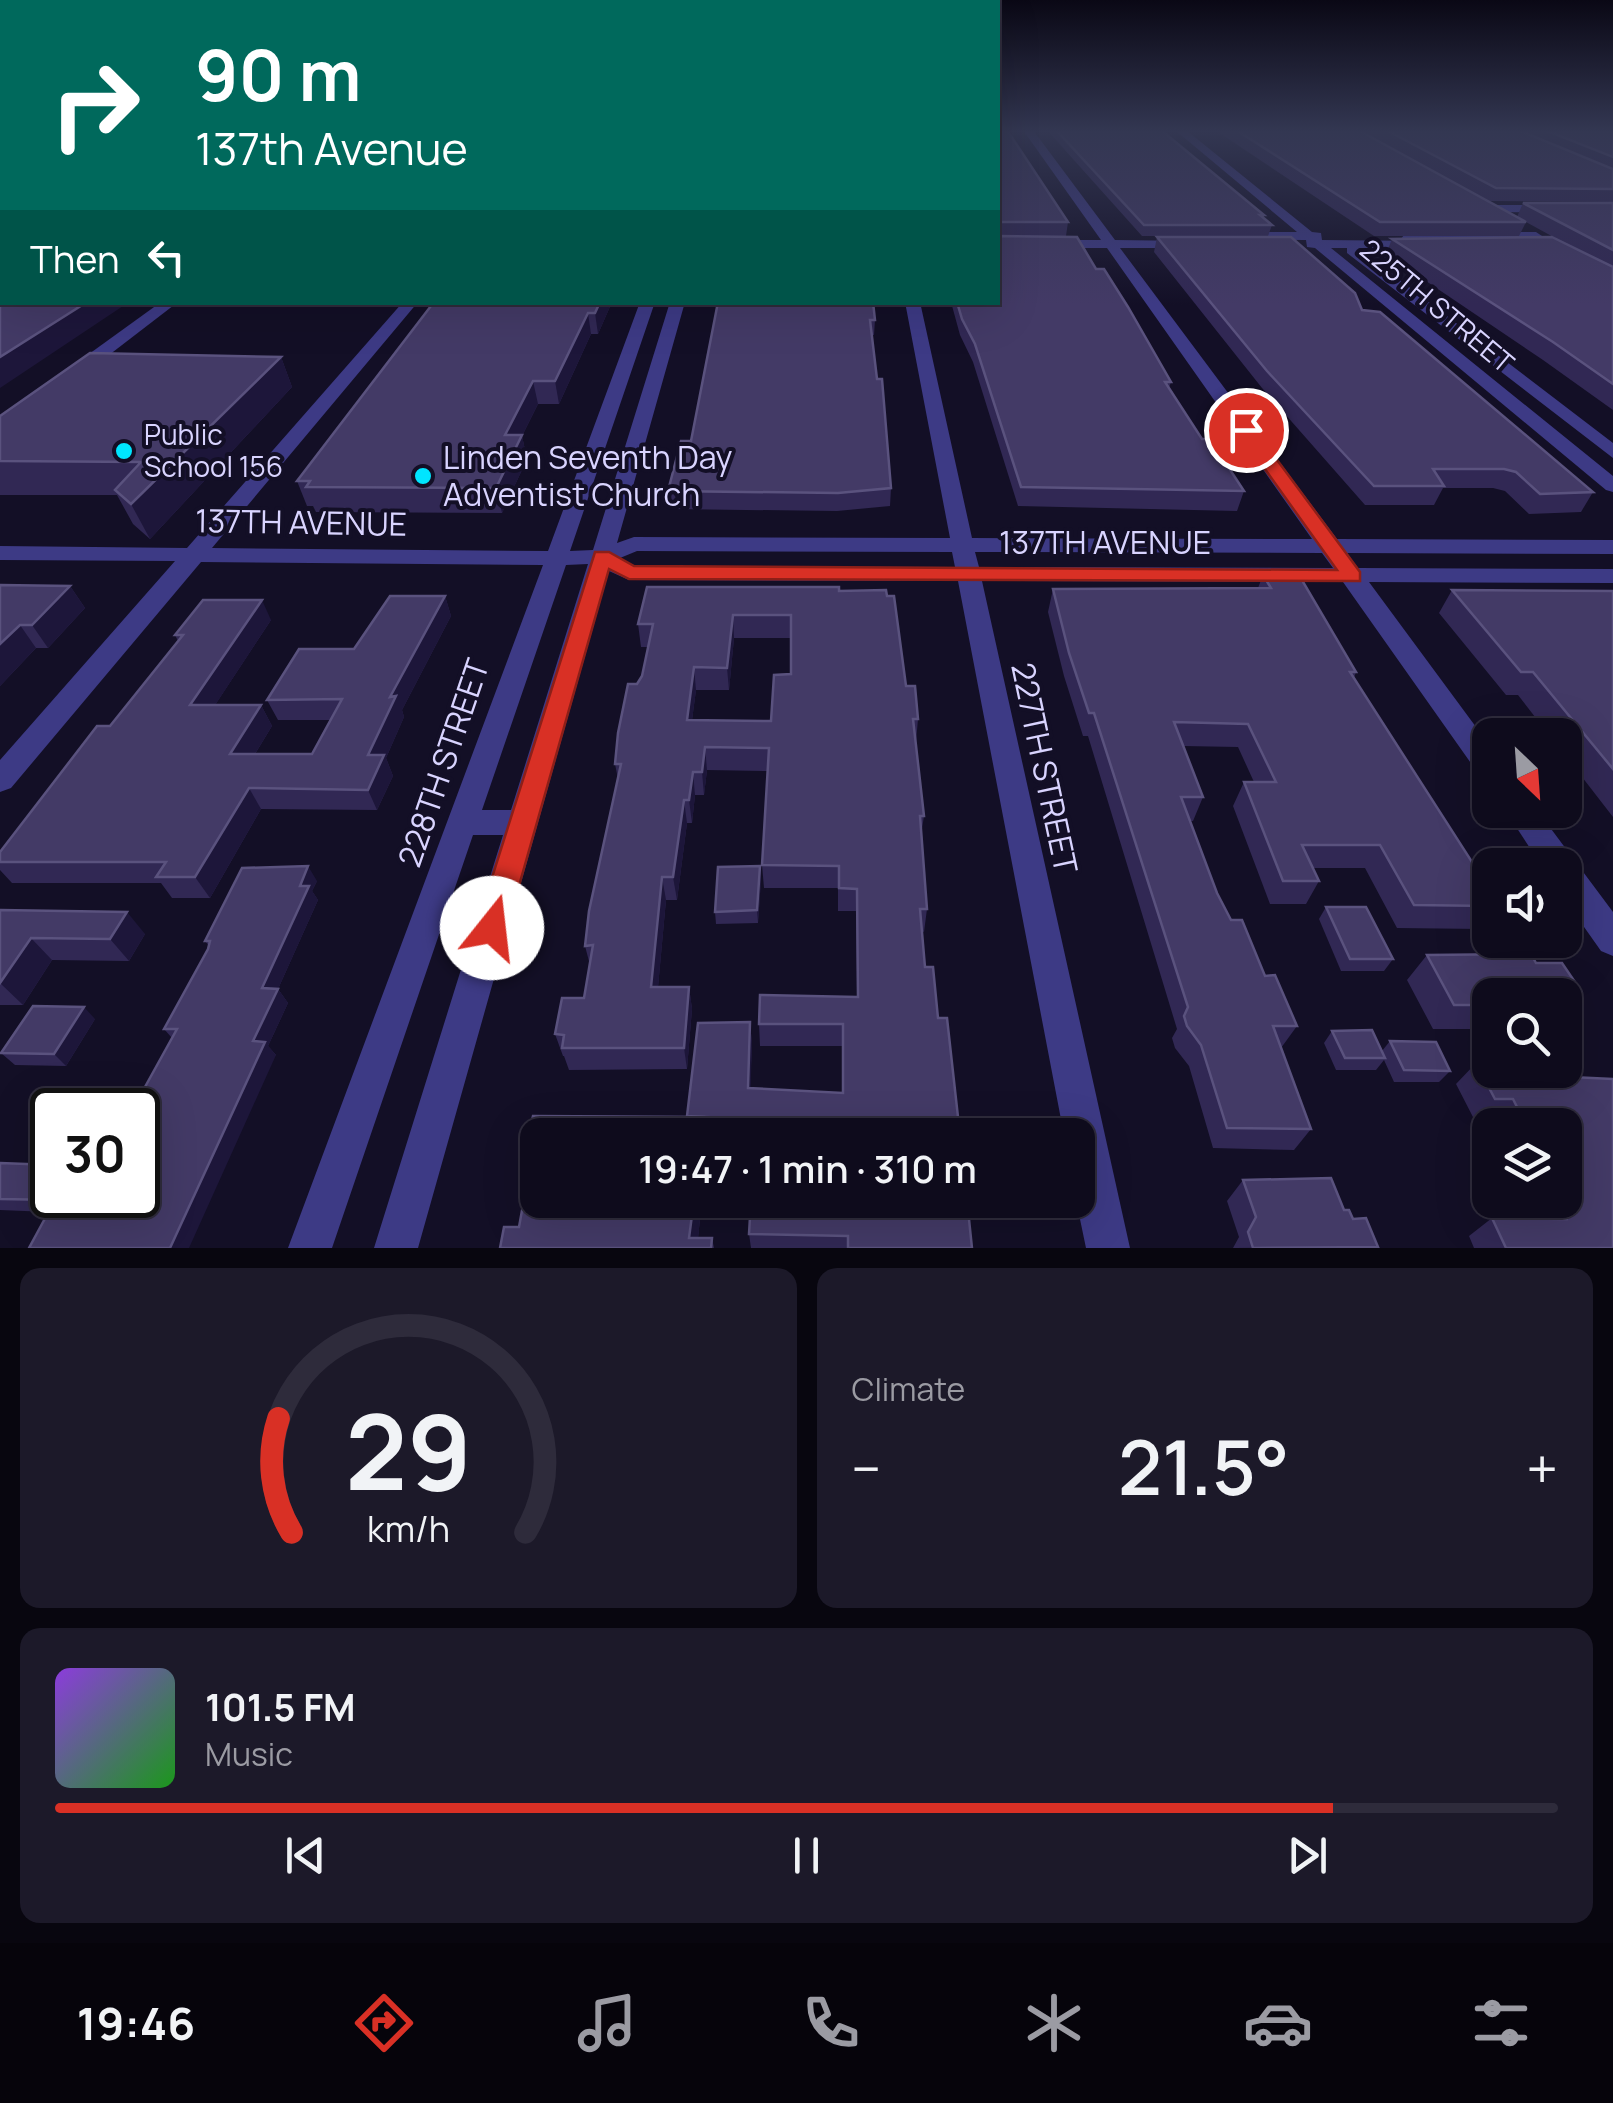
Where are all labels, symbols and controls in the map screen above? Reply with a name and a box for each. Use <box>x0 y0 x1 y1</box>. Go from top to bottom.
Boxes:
text: 90 m <box>195 26 362 122</box>
icon: right <box>30 40 160 170</box>
text: 137th Avenue <box>195 117 468 179</box>
icon: left <box>139 230 194 285</box>
street label: 225TH STREET <box>1353 230 1523 381</box>
text: Then <box>30 232 119 284</box>
pin <box>1204 388 1289 473</box>
icon: arrive <box>1219 403 1274 458</box>
place label: Public School 156 <box>144 415 283 485</box>
place label: Linden Seventh Day Adventist Church <box>443 435 732 516</box>
marker: Public School 156 <box>113 440 135 462</box>
marker: Linden Seventh Day Adventist Church <box>412 465 434 487</box>
street label: 137TH AVENUE <box>195 498 407 546</box>
street label: 137TH AVENUE <box>999 520 1211 564</box>
street label: 228TH STREET <box>387 653 499 872</box>
street label: 227TH STREET <box>1001 658 1089 877</box>
north arrow <box>1472 718 1582 828</box>
map controls <box>1472 718 1582 1218</box>
button: sound <box>1472 848 1582 958</box>
position arrow <box>440 876 544 980</box>
button: search <box>1472 978 1582 1088</box>
speed limit sign: 30 <box>30 1088 160 1218</box>
button: layers <box>1472 1108 1582 1218</box>
text: 19:47 · 1 min · 310 m <box>638 1142 977 1194</box>
text: Climate <box>852 1367 965 1411</box>
text: 29 <box>345 1379 472 1521</box>
text: 21.5° <box>1118 1415 1290 1518</box>
text: − <box>852 1430 881 1506</box>
text: + <box>1526 1430 1558 1506</box>
text: km/h <box>367 1504 450 1553</box>
text: 101.5 FM <box>205 1680 356 1732</box>
text: Music <box>205 1732 293 1776</box>
icon: previous <box>278 1828 333 1883</box>
icon: pause <box>779 1828 834 1883</box>
icon: next <box>1280 1828 1335 1883</box>
icon: directions <box>349 1988 419 2058</box>
icon: music <box>572 1988 642 2058</box>
icon: phone <box>796 1988 866 2058</box>
icon: climate <box>1019 1988 1089 2058</box>
icon: car <box>1243 1988 1313 2058</box>
icon: filters <box>1466 1988 1536 2058</box>
text: 19:46 <box>77 1992 195 2054</box>

